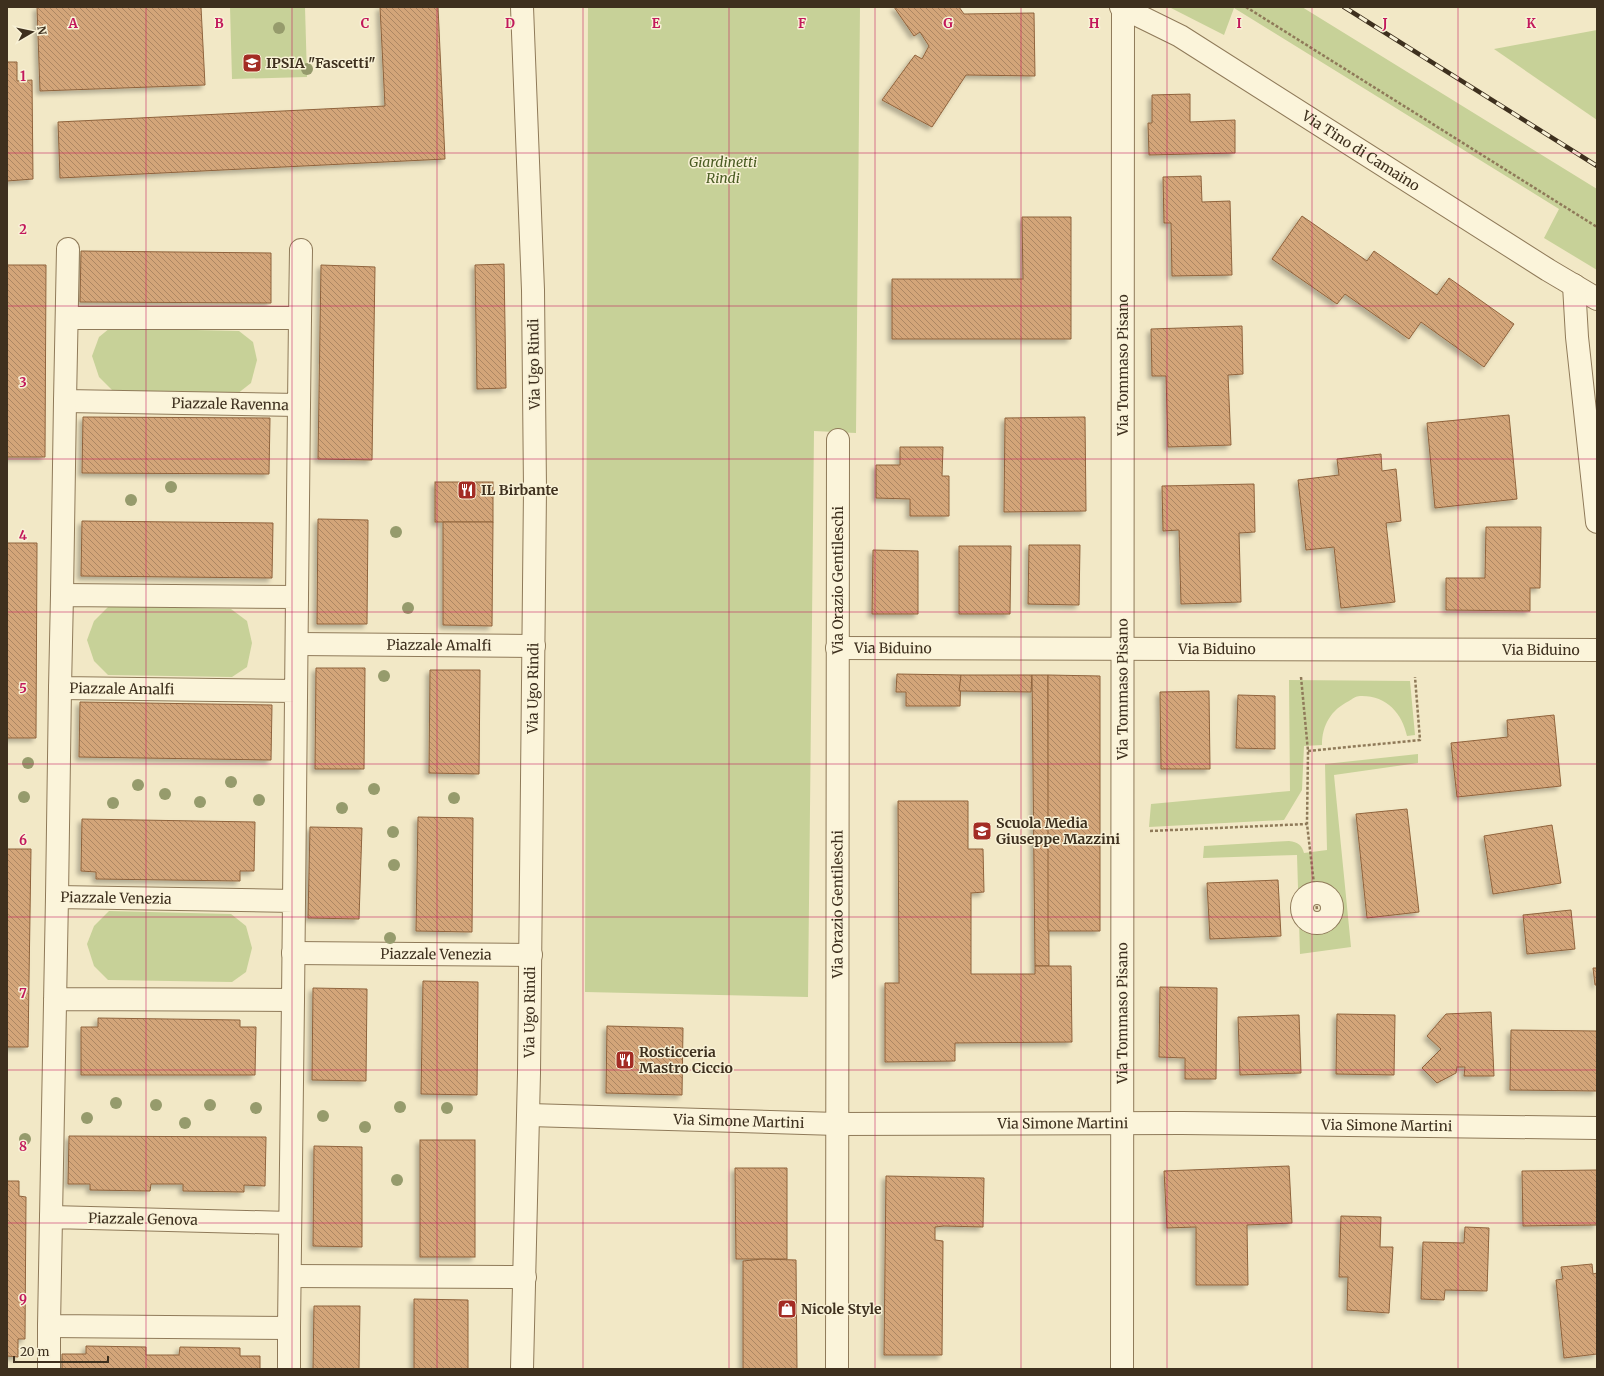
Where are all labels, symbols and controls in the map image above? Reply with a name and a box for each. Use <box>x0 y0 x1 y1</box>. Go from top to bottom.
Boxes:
north arrow <box>12 12 52 52</box>
text: A <box>67 15 78 32</box>
text: B <box>214 15 224 32</box>
text: C <box>361 15 370 32</box>
text: D <box>505 15 515 32</box>
text: E <box>652 15 661 32</box>
text: F <box>798 15 806 32</box>
text: G <box>943 15 953 32</box>
text: H <box>1089 15 1100 32</box>
text: I <box>1236 15 1242 32</box>
text: J <box>1381 15 1388 32</box>
text: K <box>1526 15 1536 32</box>
text: N <box>34 25 50 36</box>
school or university icon: IPSIA "Fascetti" <box>241 52 263 74</box>
place label: IPSIA "Fascetti" <box>266 54 376 72</box>
text: 1 <box>20 68 26 85</box>
street label: Via Tino di Camaino <box>1298 106 1423 195</box>
park label: Giardinetti Rindi <box>689 153 757 187</box>
text: 2 <box>19 221 27 238</box>
street label: Via Tommaso Pisano <box>1114 294 1132 437</box>
street label: Via Ugo Rindi <box>524 318 544 411</box>
text: 3 <box>19 374 27 391</box>
street label: Piazzale Ravenna <box>171 394 289 414</box>
restaurant icon: IL Birbante <box>456 479 478 501</box>
place label: IL Birbante <box>481 481 559 499</box>
street label: Via Orazio Gentileschi <box>829 505 847 655</box>
text: 4 <box>19 527 28 544</box>
street label: Via Tommaso Pisano <box>1113 618 1132 761</box>
street label: Piazzale Amalfi <box>386 636 492 655</box>
street label: Via Biduino <box>853 639 932 657</box>
street label: Via Biduino <box>1177 640 1256 658</box>
street label: Via Biduino <box>1501 641 1580 659</box>
street label: Via Ugo Rindi <box>523 642 542 735</box>
street label: Piazzale Amalfi <box>69 679 175 698</box>
text: 5 <box>19 680 27 697</box>
place label: Scuola Media Giuseppe Mazzini <box>996 814 1120 848</box>
school or university icon: Scuola Media Giuseppe Mazzini <box>971 820 993 842</box>
street label: Via Orazio Gentileschi <box>828 829 847 979</box>
text: 6 <box>19 832 27 849</box>
street label: Piazzale Venezia <box>60 888 172 908</box>
street label: Via Tommaso Pisano <box>1113 942 1131 1085</box>
street label: Piazzale Venezia <box>380 945 492 964</box>
street label: Via Ugo Rindi <box>520 966 539 1059</box>
text: 7 <box>19 985 27 1002</box>
place label: Rosticceria Mastro Ciccio <box>639 1043 733 1077</box>
restaurant icon: Rosticceria Mastro Ciccio <box>614 1049 636 1071</box>
street label: Via Simone Martini <box>672 1110 805 1132</box>
street label: Via Simone Martini <box>996 1114 1129 1133</box>
street label: Via Simone Martini <box>1320 1116 1453 1135</box>
text: 8 <box>19 1138 27 1155</box>
street label: Piazzale Genova <box>88 1209 198 1229</box>
text: 9 <box>19 1291 27 1308</box>
shop icon: Nicole Style <box>776 1298 798 1320</box>
place label: Nicole Style <box>801 1300 882 1318</box>
scale bar <box>14 1338 108 1364</box>
text: 20 m <box>20 1344 49 1359</box>

